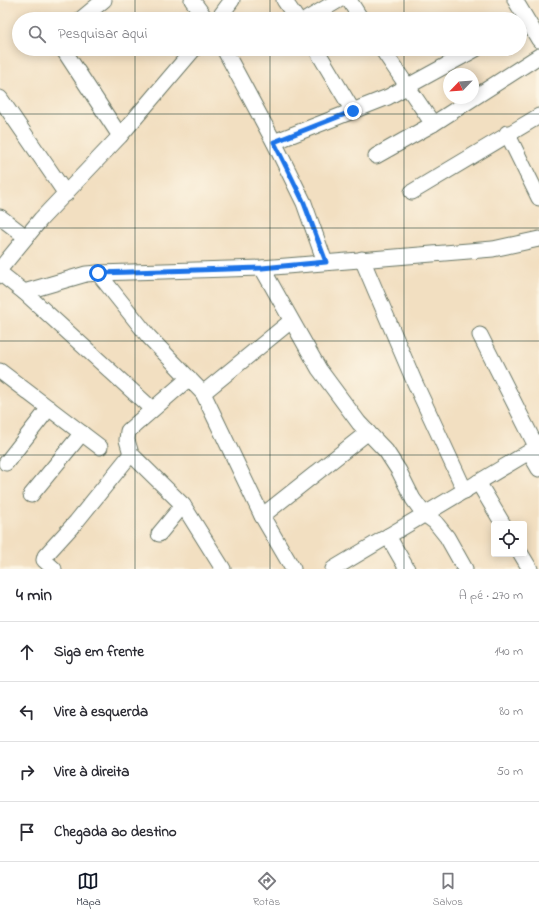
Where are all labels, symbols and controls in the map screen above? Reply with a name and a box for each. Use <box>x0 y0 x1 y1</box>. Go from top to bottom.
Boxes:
search box <box>12 12 527 56</box>
icon: search <box>26 23 48 45</box>
text: Pesquisar aqui <box>58 23 147 45</box>
north arrow <box>443 68 479 104</box>
route end <box>344 102 362 120</box>
route start <box>89 264 107 282</box>
map controls <box>491 521 527 557</box>
button: locate <box>491 521 527 557</box>
text: 4 min <box>16 583 52 608</box>
text: A pé · 270 m <box>459 586 523 605</box>
icon: ahead <box>16 641 38 663</box>
text: Siga em frente <box>54 641 144 663</box>
text: 140 m <box>495 642 523 661</box>
icon: left <box>16 701 38 723</box>
text: Vire à esquerda <box>54 701 148 723</box>
text: 80 m <box>499 702 523 721</box>
icon: right <box>16 761 38 783</box>
text: Vire à direita <box>54 761 129 783</box>
text: 50 m <box>497 762 523 781</box>
icon: arrive <box>16 821 38 843</box>
text: Chegada ao destino <box>54 821 177 843</box>
tab: Mapa <box>76 870 101 910</box>
tab: Rotas <box>253 870 280 910</box>
tab: Salvos <box>432 870 463 910</box>

